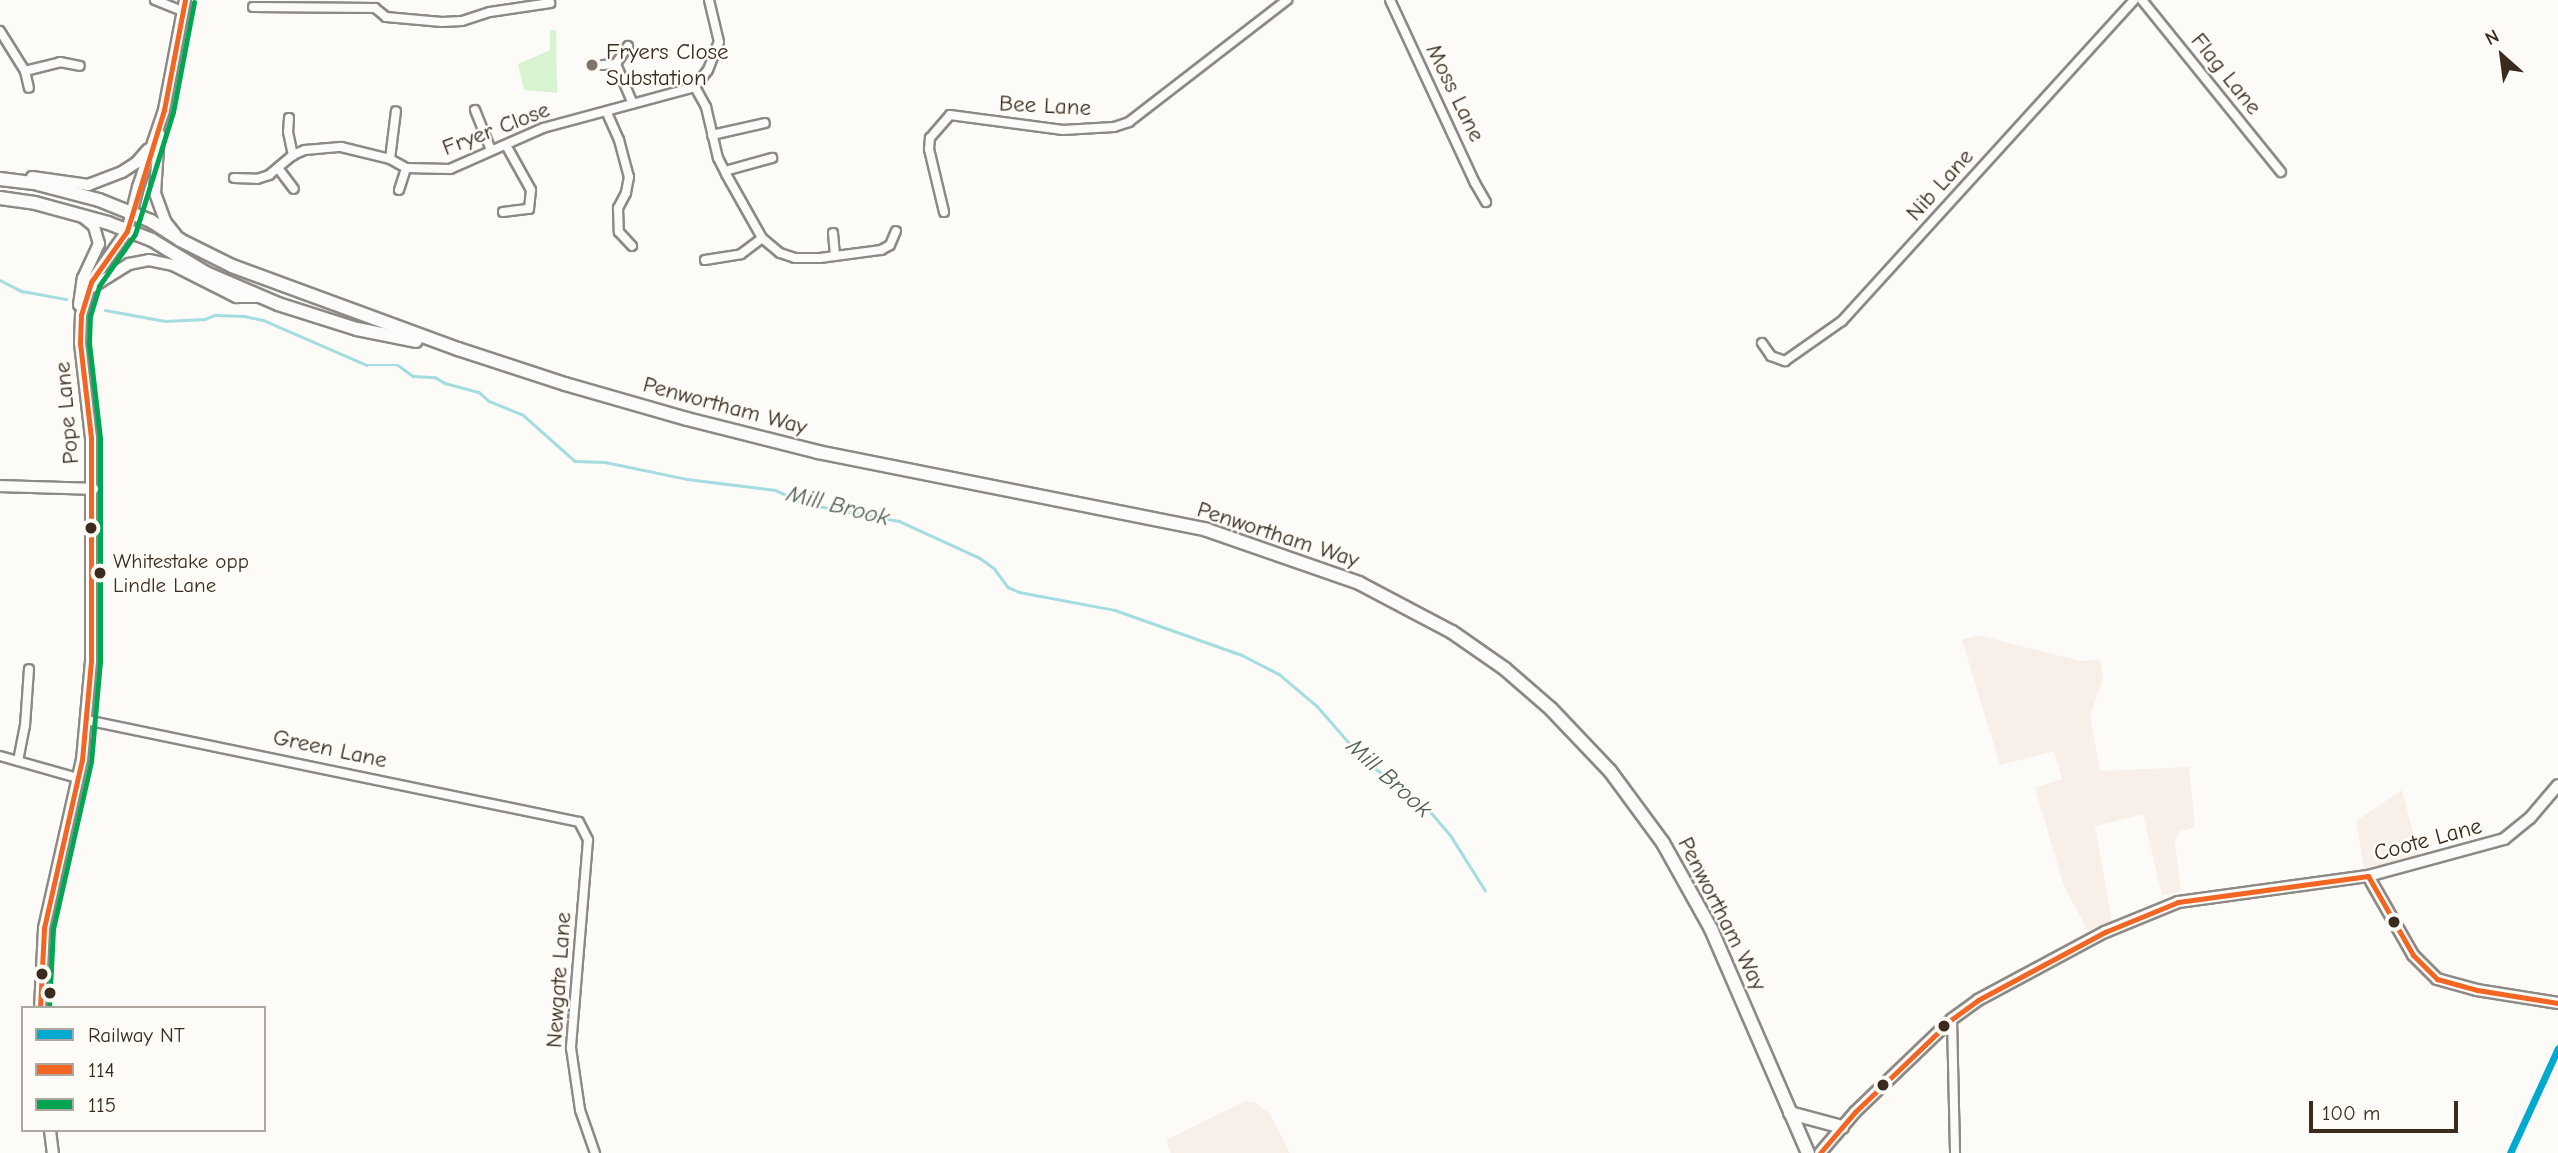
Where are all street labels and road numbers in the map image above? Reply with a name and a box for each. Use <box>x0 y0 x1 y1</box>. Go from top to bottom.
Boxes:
street label: Flag Lane <box>2185 28 2267 120</box>
street label: Moss Lane <box>1420 40 1490 146</box>
street label: Bee Lane <box>998 90 1092 122</box>
street label: Fryer Close <box>438 96 554 162</box>
street label: Nib Lane <box>1900 143 1980 227</box>
street label: Pope Lane <box>49 361 85 465</box>
street label: Penwortham Way <box>640 371 810 441</box>
street label: Penwortham Way <box>1193 496 1363 574</box>
street label: Green Lane <box>270 723 390 775</box>
street label: Coote Lane <box>2371 812 2485 868</box>
street label: Penwortham Way <box>1671 833 1773 995</box>
street label: Newgate Lane <box>540 911 578 1049</box>

